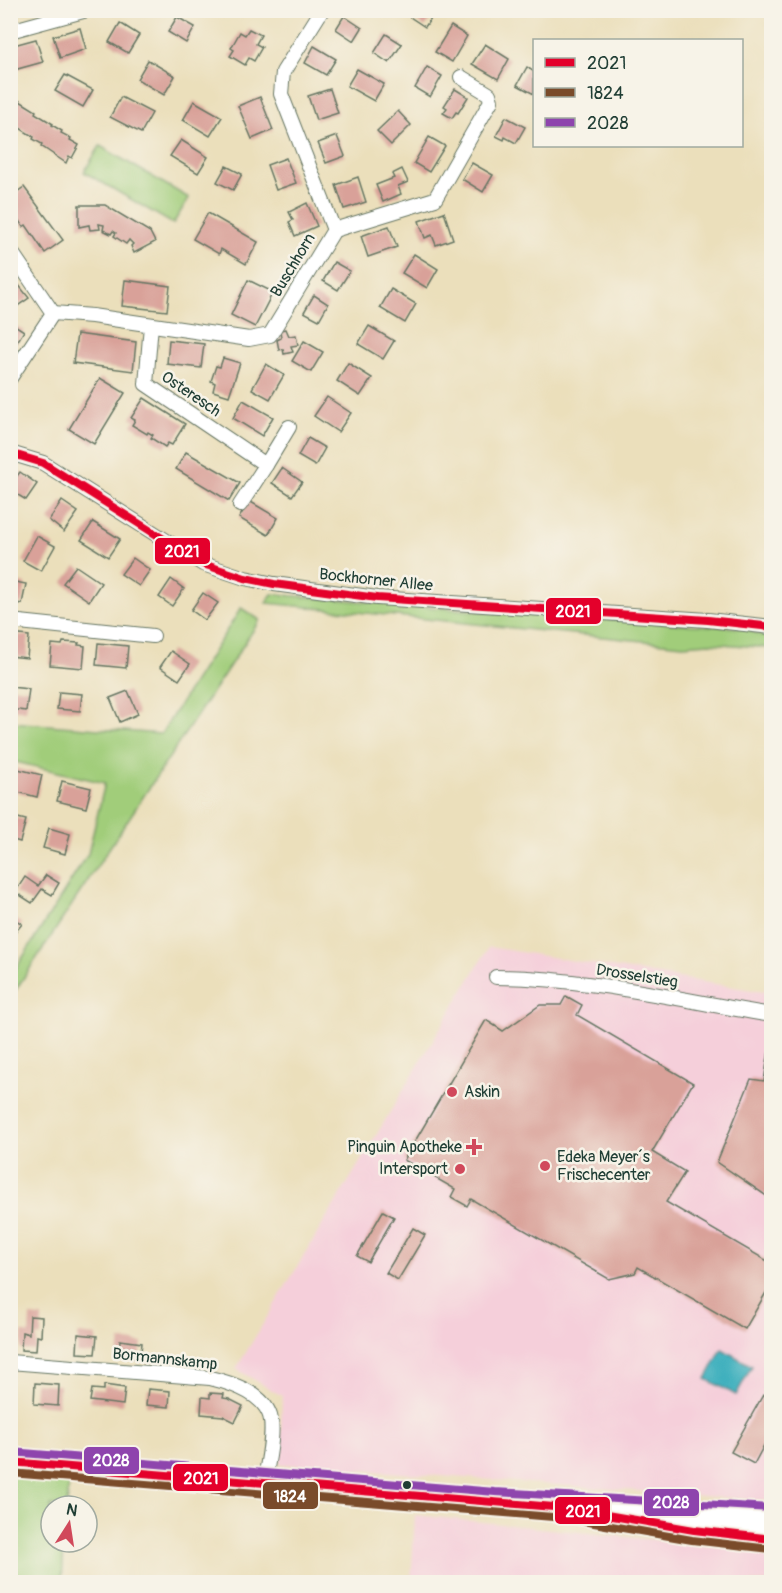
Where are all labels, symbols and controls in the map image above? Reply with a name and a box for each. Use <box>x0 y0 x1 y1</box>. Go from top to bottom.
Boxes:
legend <box>533 39 743 147</box>
text: 2021 <box>587 52 626 75</box>
text: 1824 <box>587 82 624 105</box>
text: 2028 <box>587 112 629 135</box>
street label: Buschhorn <box>266 230 320 300</box>
street label: Osteresch <box>157 367 225 421</box>
line badge: 2021 <box>154 537 211 565</box>
text: 2021 <box>164 542 200 562</box>
street label: Bockhorner Allee <box>318 564 434 596</box>
line badge: 2021 <box>545 597 602 625</box>
text: 2021 <box>555 602 591 622</box>
street label: Drosselstieg <box>595 960 679 992</box>
place label: Askin <box>464 1082 500 1102</box>
marker: Askin <box>445 1085 459 1099</box>
place label: Pinguin Apotheke <box>347 1137 462 1157</box>
marker: Pinguin Apotheke <box>467 1140 481 1154</box>
place label: Edeka Meyer´s Frischecenter <box>557 1147 651 1185</box>
place label: Intersport <box>379 1159 449 1179</box>
marker: Edeka Meyer´s Frischecenter <box>538 1159 552 1173</box>
marker: Intersport <box>453 1162 467 1176</box>
street label: Bormannskamp <box>112 1344 218 1374</box>
line badge: 2028 <box>83 1446 140 1475</box>
text: 2028 <box>93 1451 129 1471</box>
line badge: 2021 <box>172 1463 229 1492</box>
text: 2021 <box>183 1469 219 1489</box>
unlabelled marker <box>401 1479 413 1491</box>
line badge: 1824 <box>262 1481 319 1510</box>
text: 1824 <box>274 1487 307 1507</box>
line badge: 2028 <box>643 1488 700 1517</box>
text: 2028 <box>653 1493 689 1513</box>
north arrow <box>39 1494 99 1554</box>
line badge: 2021 <box>554 1496 611 1525</box>
text: N <box>65 1499 79 1521</box>
text: 2021 <box>565 1502 601 1522</box>

